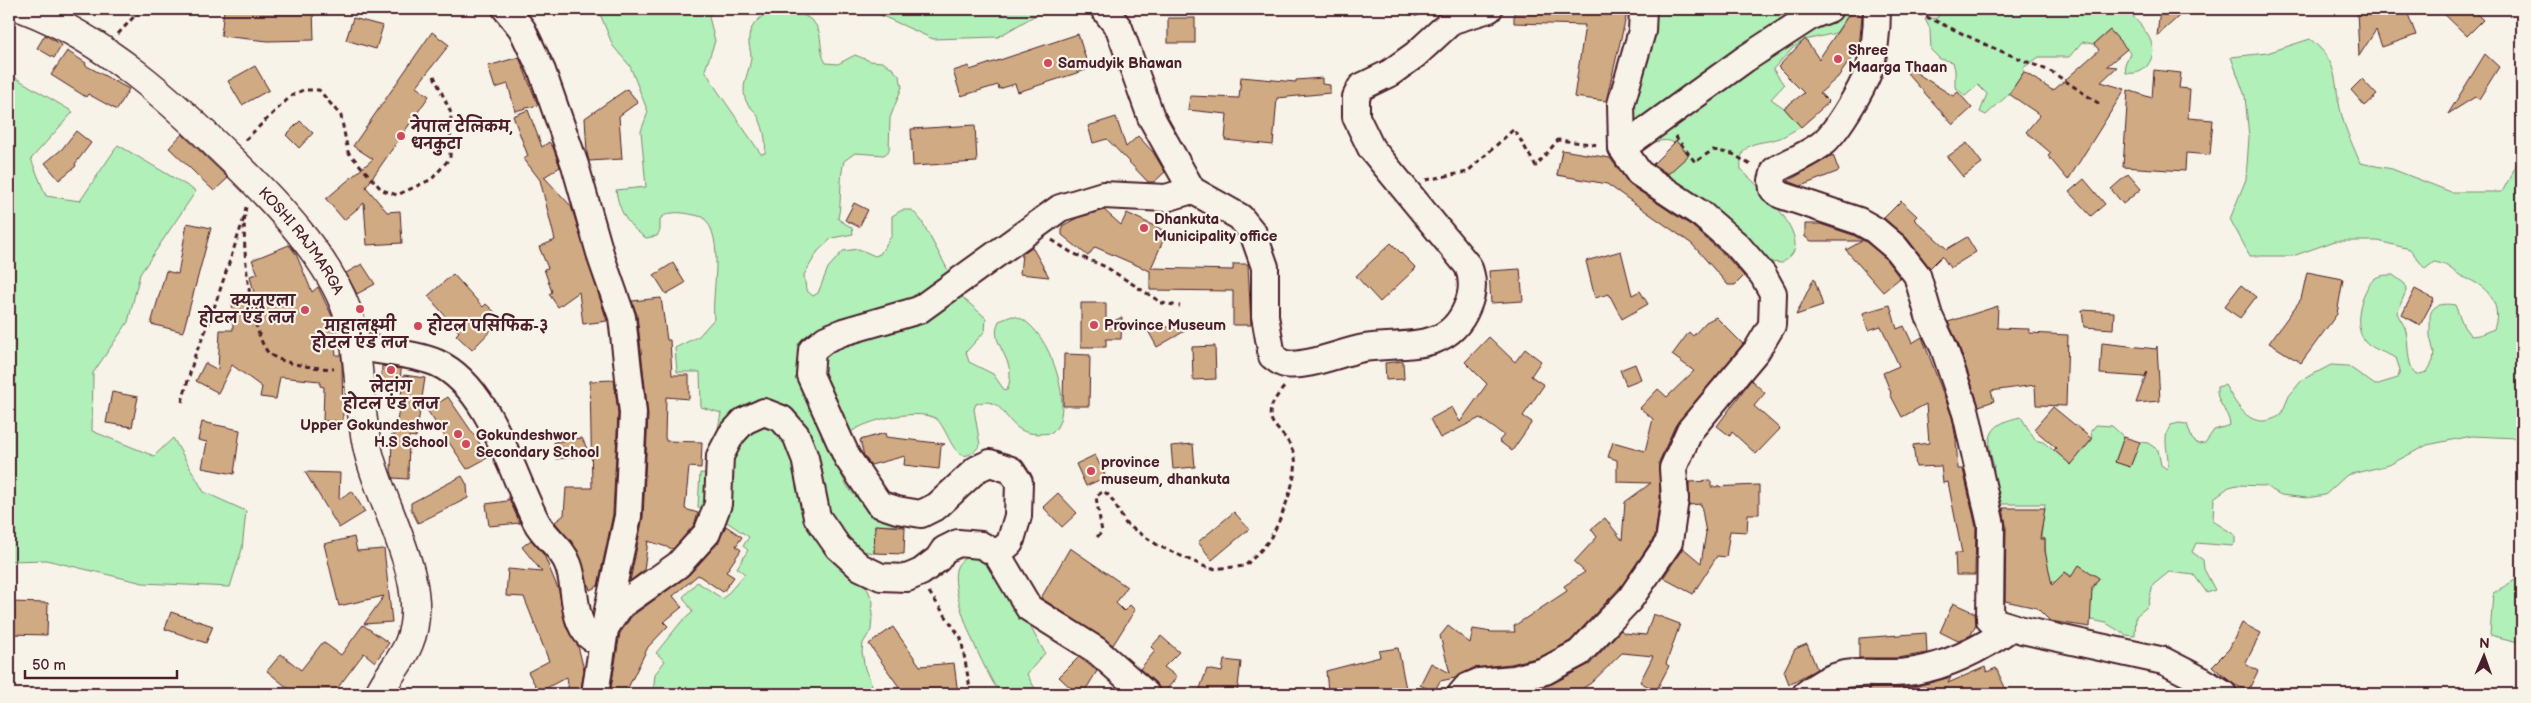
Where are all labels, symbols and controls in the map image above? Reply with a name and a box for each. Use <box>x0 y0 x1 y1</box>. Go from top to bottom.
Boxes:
place label: Shree Maarga Thaan <box>1848 41 1947 77</box>
marker: Shree Maarga Thaan <box>1832 53 1844 65</box>
place label: Samudyik Bhawan <box>1058 54 1182 73</box>
marker: Samudyik Bhawan <box>1042 57 1054 69</box>
place label: नेपाल टेलिकम, धनकुटा <box>409 114 513 155</box>
marker: नेपाल टेलिकम, धनकुटा <box>395 130 407 142</box>
street label: KOSHI RAJMARGA <box>255 183 349 298</box>
place label: Dhankuta Municipality office <box>1154 210 1278 246</box>
marker: Dhankuta Municipality office <box>1138 222 1150 234</box>
place label: क्यजुएला होटल एंड लज <box>197 292 297 328</box>
marker: माहालक्ष्मी होटल एंड लज <box>354 303 366 315</box>
marker: क्यजुएला होटल एंड लज <box>299 304 311 316</box>
place label: माहालक्ष्मी होटल एंड लज <box>310 313 410 353</box>
place label: होटल पसिफिक-३ <box>426 313 549 336</box>
place label: Province Museum <box>1104 316 1226 335</box>
marker: Province Museum <box>1088 319 1100 331</box>
marker: होटल पसिफिक-३ <box>412 320 424 332</box>
marker: लेटांग होटल एंड लज <box>385 364 397 376</box>
place label: लेटांग होटल एंड लज <box>341 374 441 414</box>
place label: Upper Gokundeshwor H.S School <box>300 416 449 452</box>
place label: Gokundeshwor Secondary School <box>476 426 599 462</box>
marker: Upper Gokundeshwor H.S School <box>452 428 464 440</box>
marker: Gokundeshwor Secondary School <box>460 438 472 450</box>
place label: province museum, dhankuta <box>1101 453 1230 489</box>
marker: province museum, dhankuta <box>1085 465 1097 477</box>
north arrow <box>2458 630 2508 680</box>
text: N <box>2479 635 2490 652</box>
scale bar <box>25 648 178 680</box>
text: 50 m <box>32 656 66 675</box>

